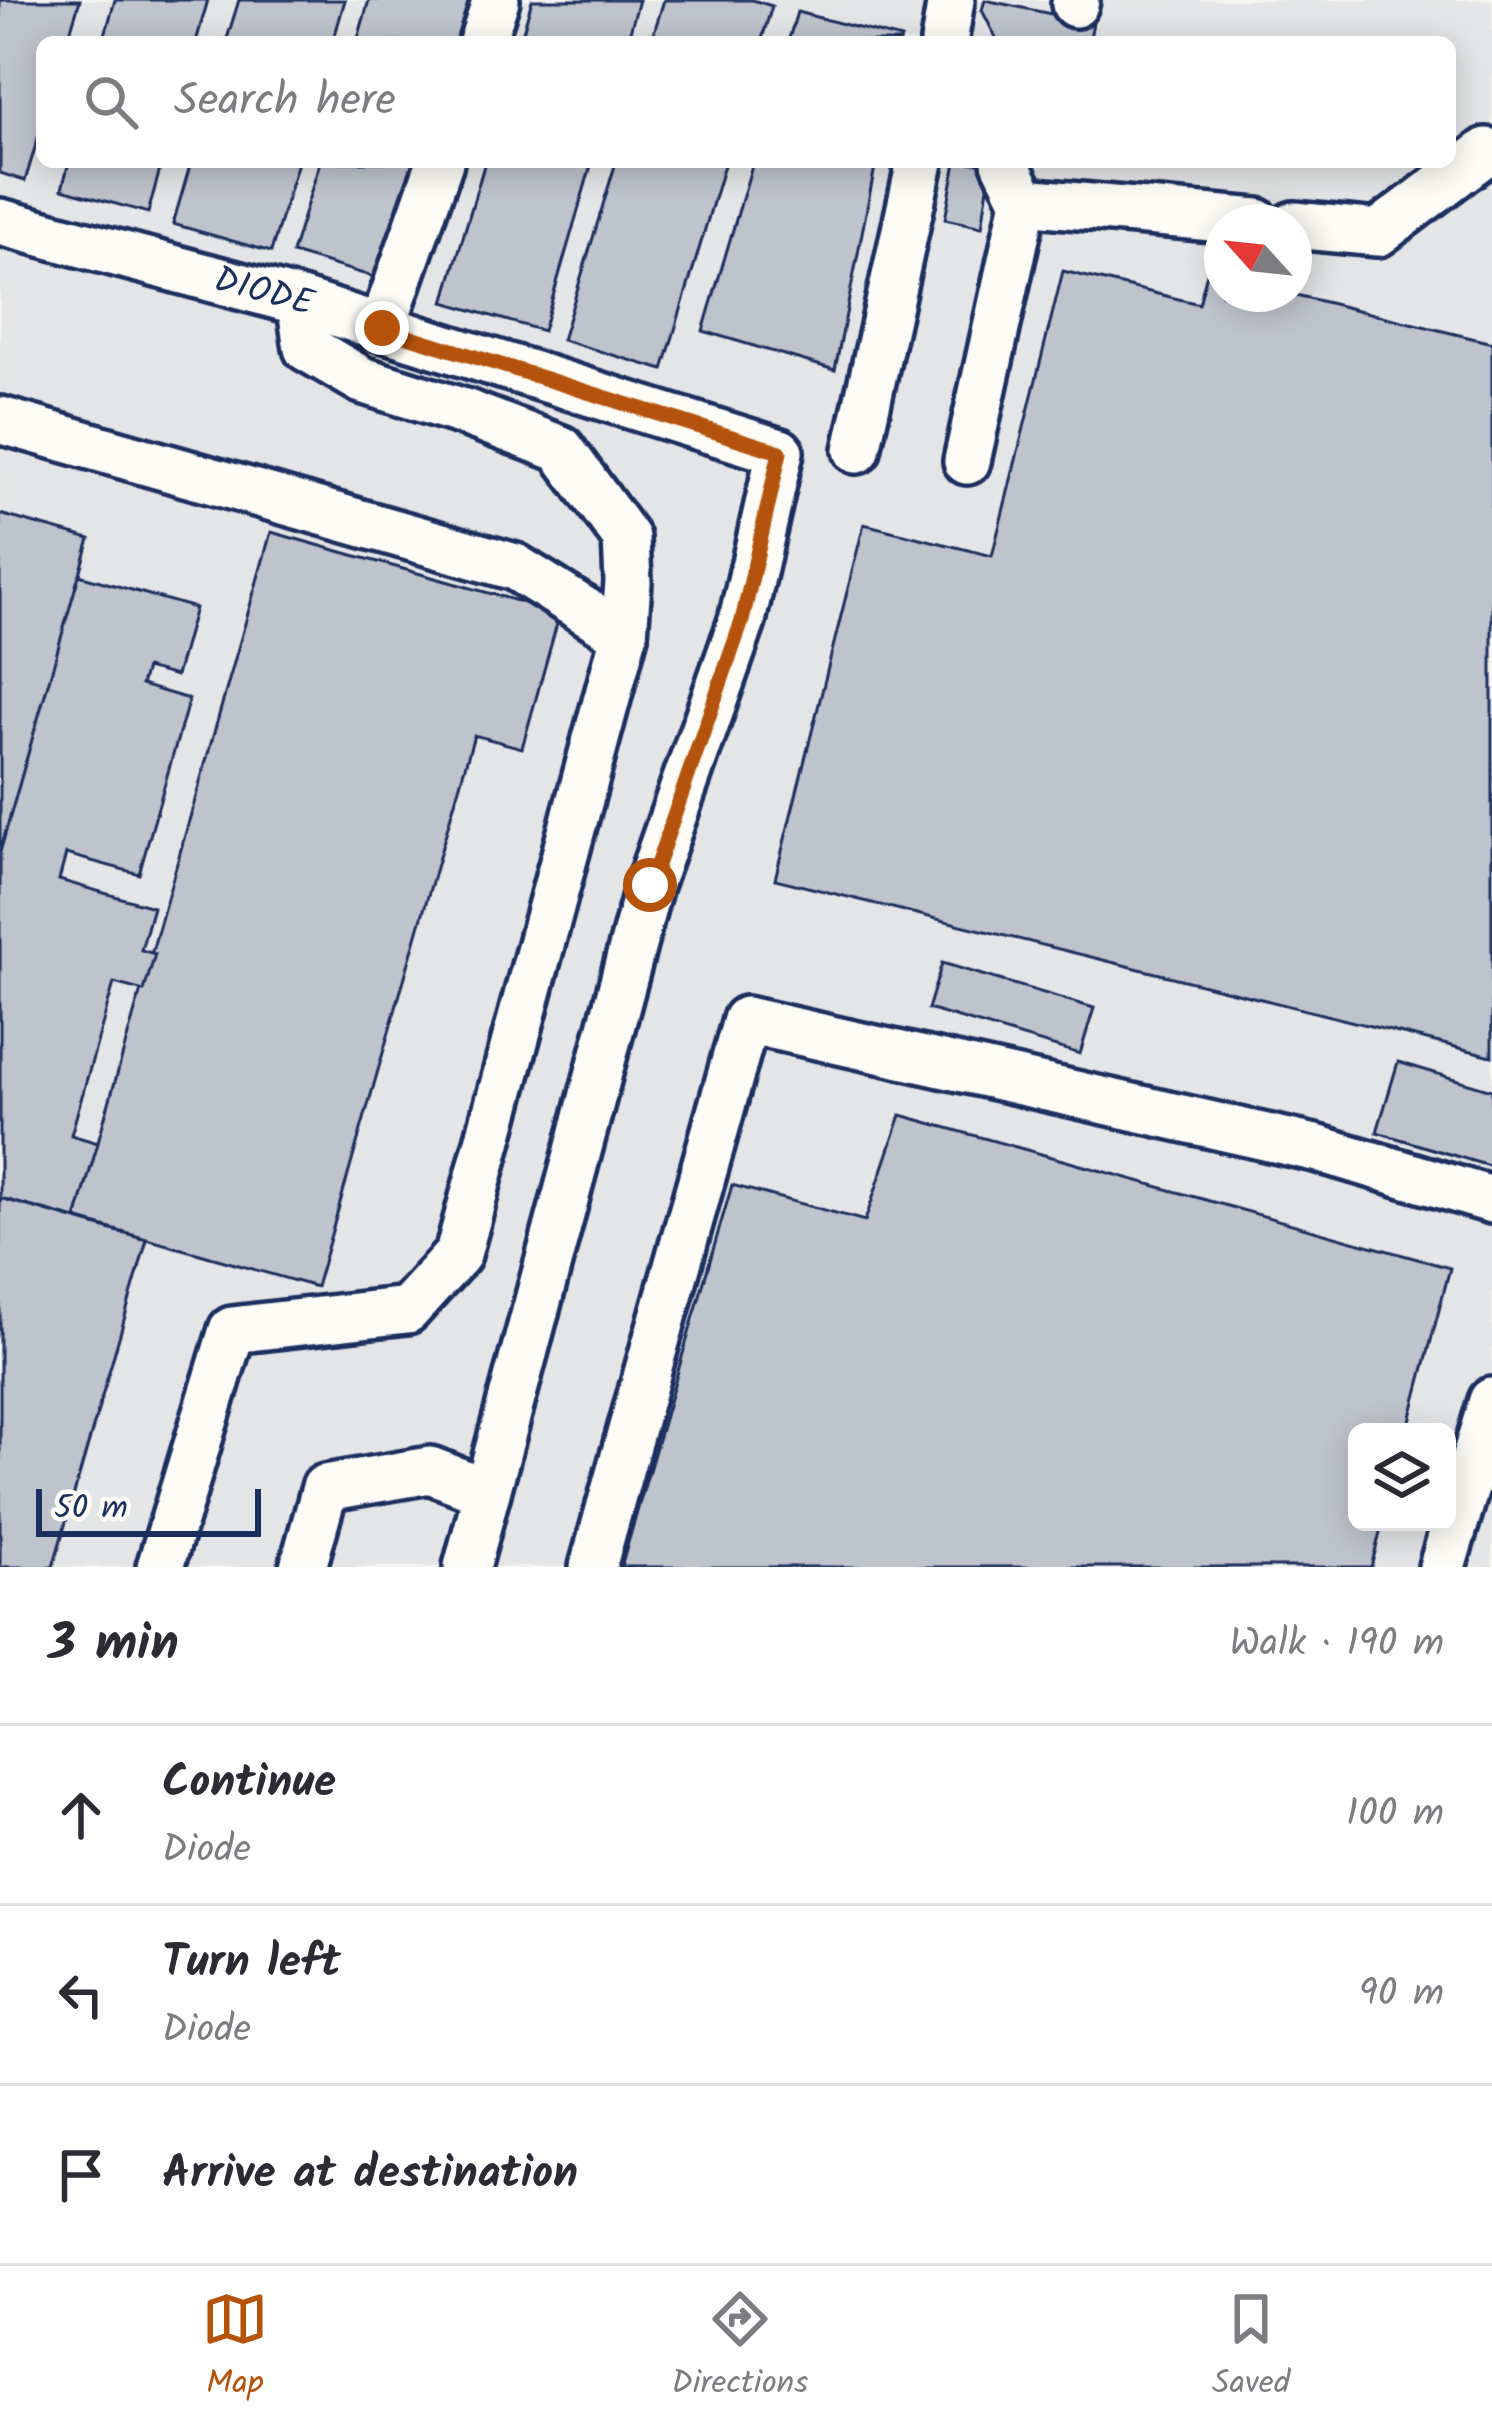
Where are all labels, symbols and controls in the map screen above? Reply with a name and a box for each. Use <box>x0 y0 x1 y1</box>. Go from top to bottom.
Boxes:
search box <box>36 36 1456 168</box>
text: Search here <box>174 66 396 138</box>
icon: search <box>78 69 144 135</box>
north arrow <box>1204 204 1312 312</box>
street label: DIODE <box>208 252 322 333</box>
route end <box>355 301 409 355</box>
route start <box>623 858 677 912</box>
map controls <box>1348 1423 1456 1531</box>
button: layers <box>1348 1423 1456 1531</box>
scale bar <box>36 1483 261 1536</box>
text: 50 m <box>54 1483 128 1536</box>
text: 3 min <box>48 1605 179 1686</box>
text: Walk · 190 m <box>1229 1614 1444 1676</box>
text: Continue <box>162 1748 336 1820</box>
icon: ahead <box>48 1782 114 1848</box>
text: 100 m <box>1346 1784 1444 1846</box>
text: Diode <box>162 1820 251 1882</box>
text: Turn left <box>162 1928 341 2000</box>
icon: left <box>48 1962 114 2028</box>
text: 90 m <box>1359 1964 1444 2026</box>
text: Diode <box>162 2000 251 2062</box>
text: Arrive at destination <box>162 2139 578 2211</box>
icon: arrive <box>48 2142 114 2208</box>
tab: Map <box>202 2286 268 2411</box>
tab: Directions <box>671 2286 808 2411</box>
tab: Saved <box>1212 2286 1290 2411</box>

